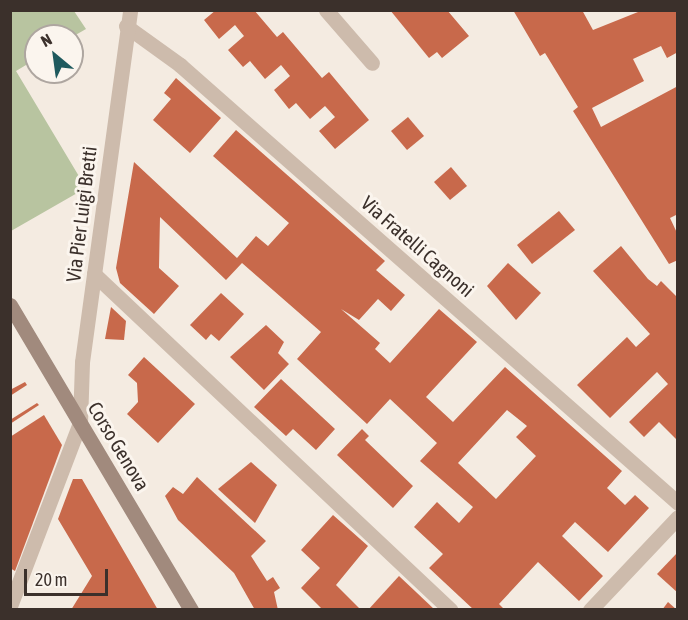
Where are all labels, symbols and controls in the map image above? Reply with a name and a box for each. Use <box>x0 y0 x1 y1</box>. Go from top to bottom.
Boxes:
north arrow <box>24 24 84 84</box>
text: N <box>38 30 55 50</box>
street label: Via Pier Luigi Bretti <box>61 145 101 283</box>
street label: Via Fratelli Cagnoni <box>357 190 479 302</box>
street label: Corso Genova <box>83 397 155 495</box>
scale bar <box>27 557 111 595</box>
text: 20 m <box>35 569 67 590</box>

